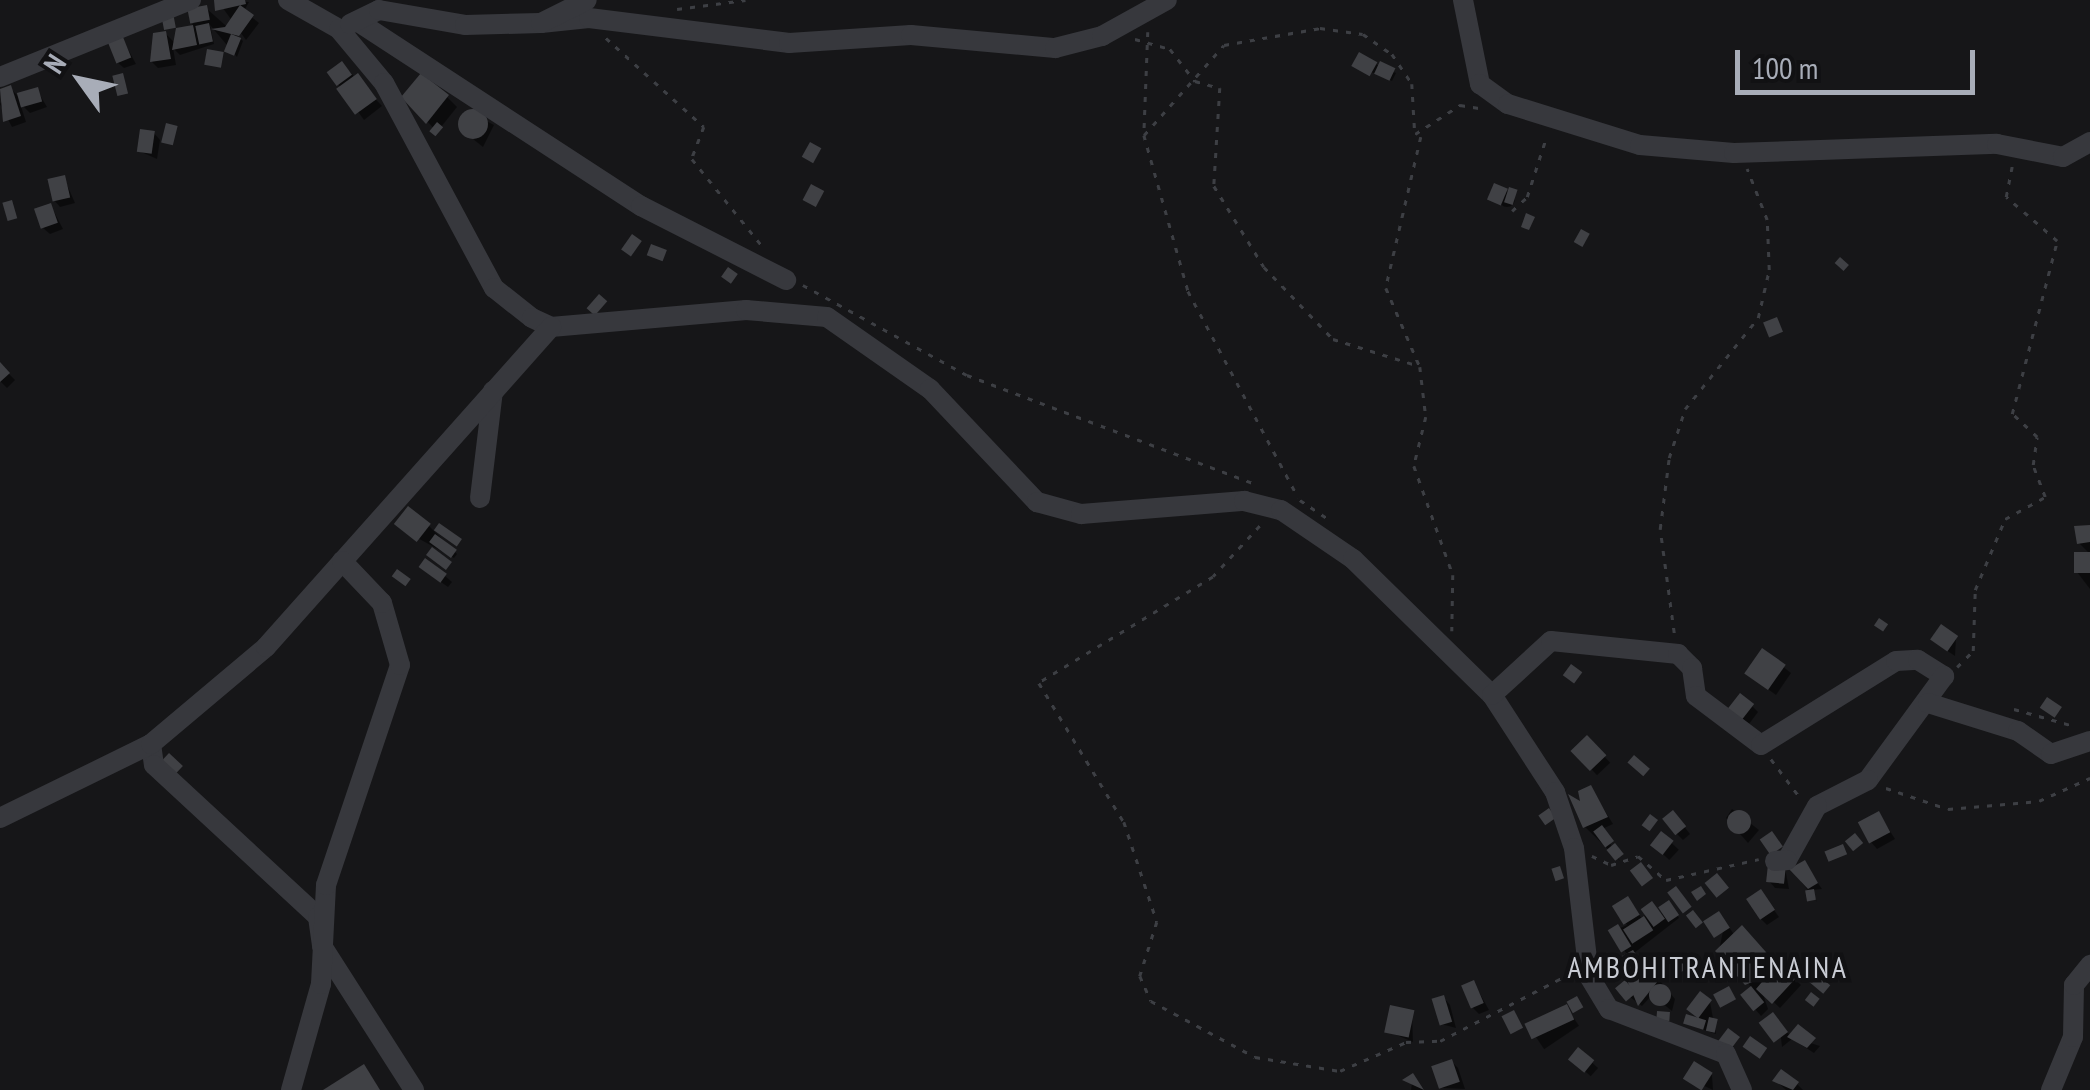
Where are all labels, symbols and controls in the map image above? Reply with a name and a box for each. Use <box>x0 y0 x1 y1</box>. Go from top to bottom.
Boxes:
north arrow <box>30 30 130 130</box>
scale bar <box>1740 30 1980 92</box>
text: N <box>35 47 74 80</box>
text: 100 m <box>1752 48 1818 87</box>
district label: AMBOHITRANTENAINA <box>1568 949 1848 985</box>

